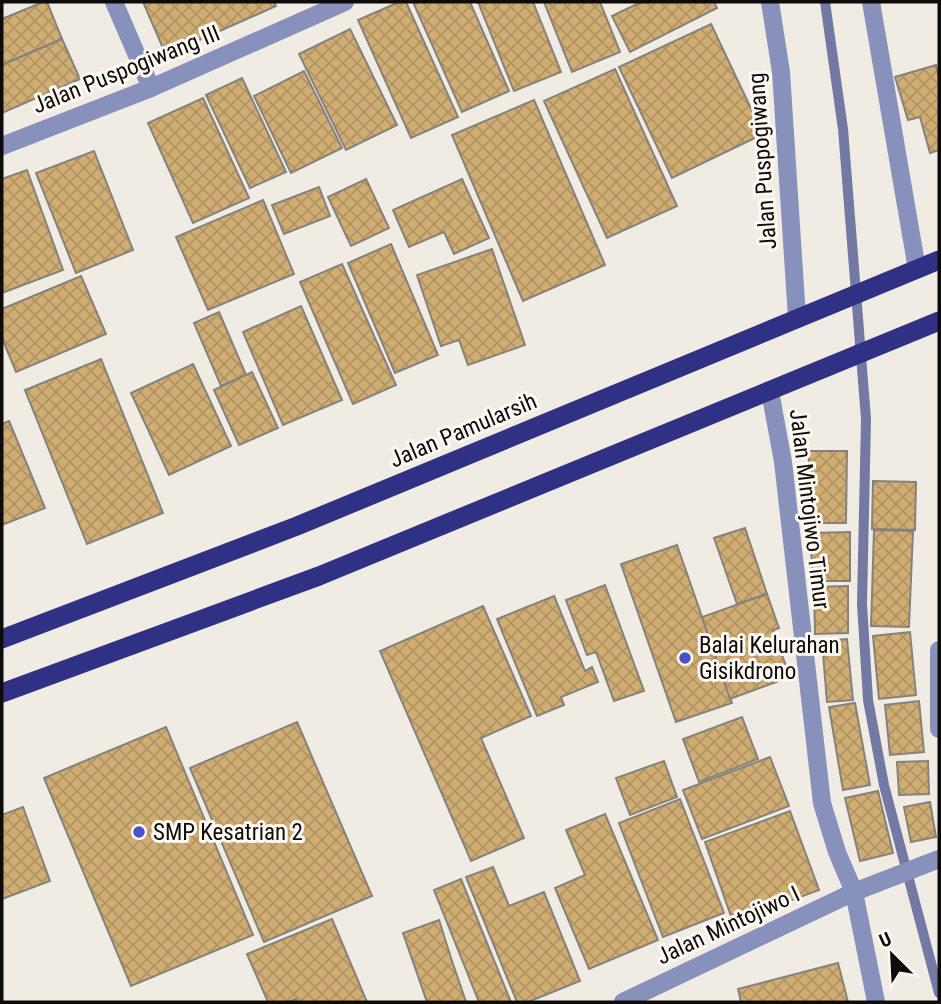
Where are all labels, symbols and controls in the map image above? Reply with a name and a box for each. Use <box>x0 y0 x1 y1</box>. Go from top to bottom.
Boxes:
street label: Jalan Puspogiwang III <box>29 20 224 119</box>
street label: Jalan Puspogiwang <box>743 72 782 250</box>
street label: Jalan Pamularsih <box>386 387 541 474</box>
street label: Jalan Mintojiwo Timur <box>784 408 835 611</box>
place label: Balai Kelurahan Gisikdrono <box>699 632 840 685</box>
marker: Balai Kelurahan Gisikdrono <box>677 650 693 666</box>
place label: SMP Kesatrian 2 <box>153 819 303 846</box>
marker: SMP Kesatrian 2 <box>131 824 147 840</box>
street label: Jalan Mintojiwo I <box>652 881 804 970</box>
north arrow <box>857 920 927 990</box>
text: U <box>876 927 895 953</box>

